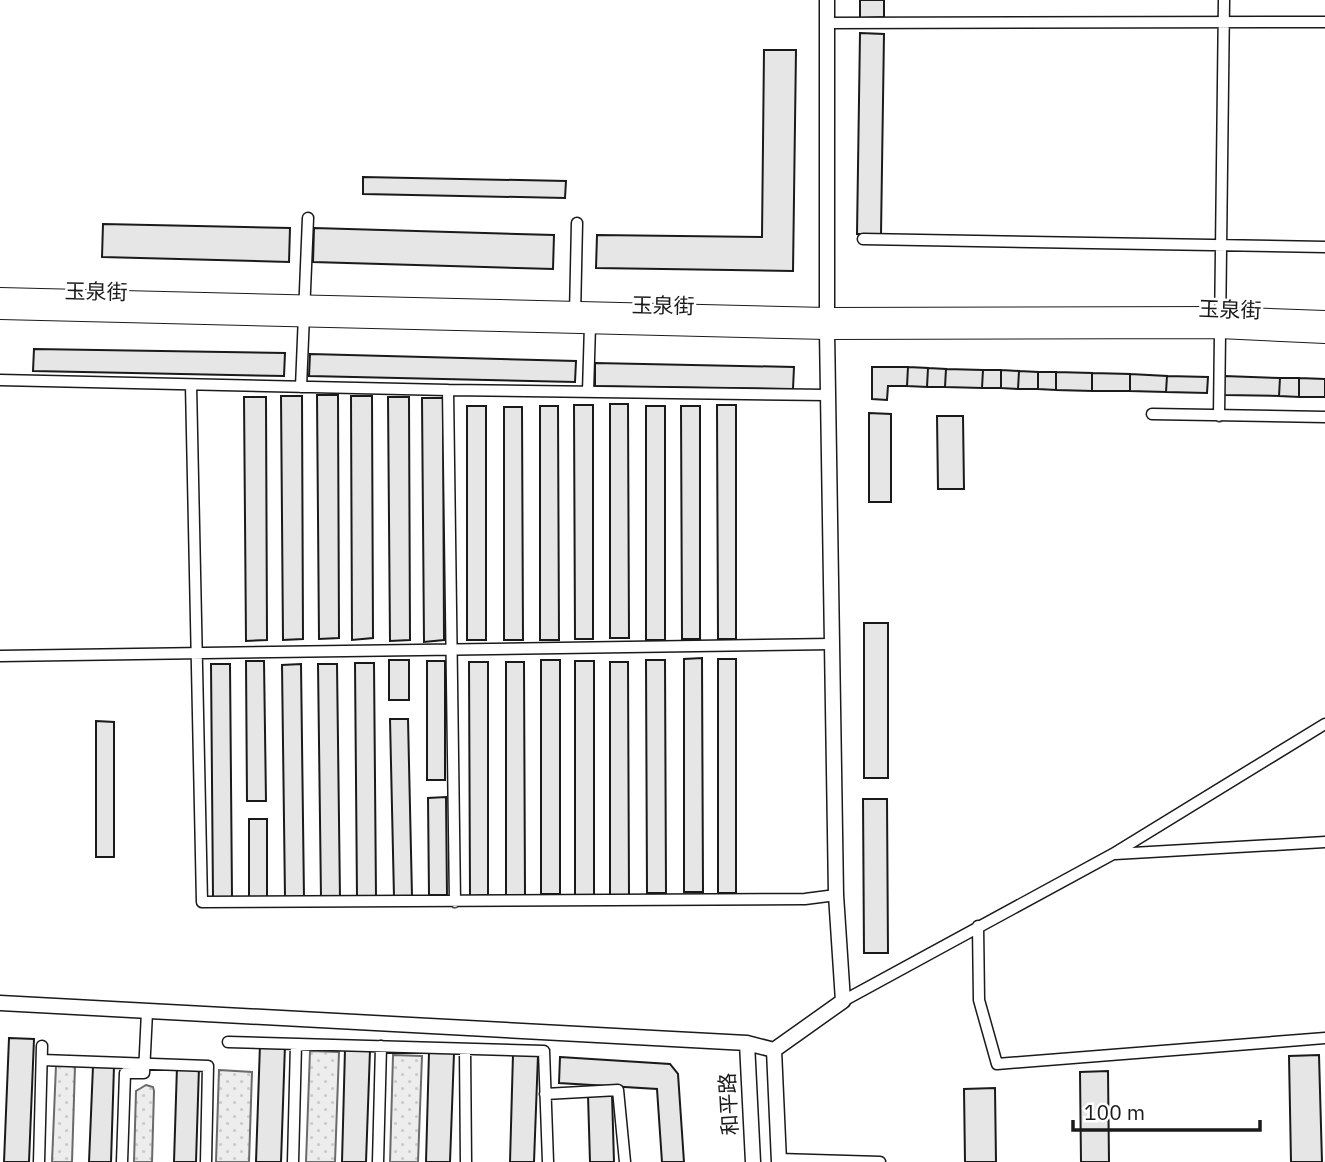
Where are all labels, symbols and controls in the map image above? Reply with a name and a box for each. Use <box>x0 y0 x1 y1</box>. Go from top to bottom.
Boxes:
street label: 玉泉街 <box>64 276 128 306</box>
street label: 玉泉街 <box>631 290 695 320</box>
street label: 玉泉街 <box>1198 294 1262 324</box>
street label: 和平路 <box>712 1072 744 1136</box>
scale bar <box>1073 1088 1260 1132</box>
text: 100 m <box>1084 1098 1145 1126</box>

